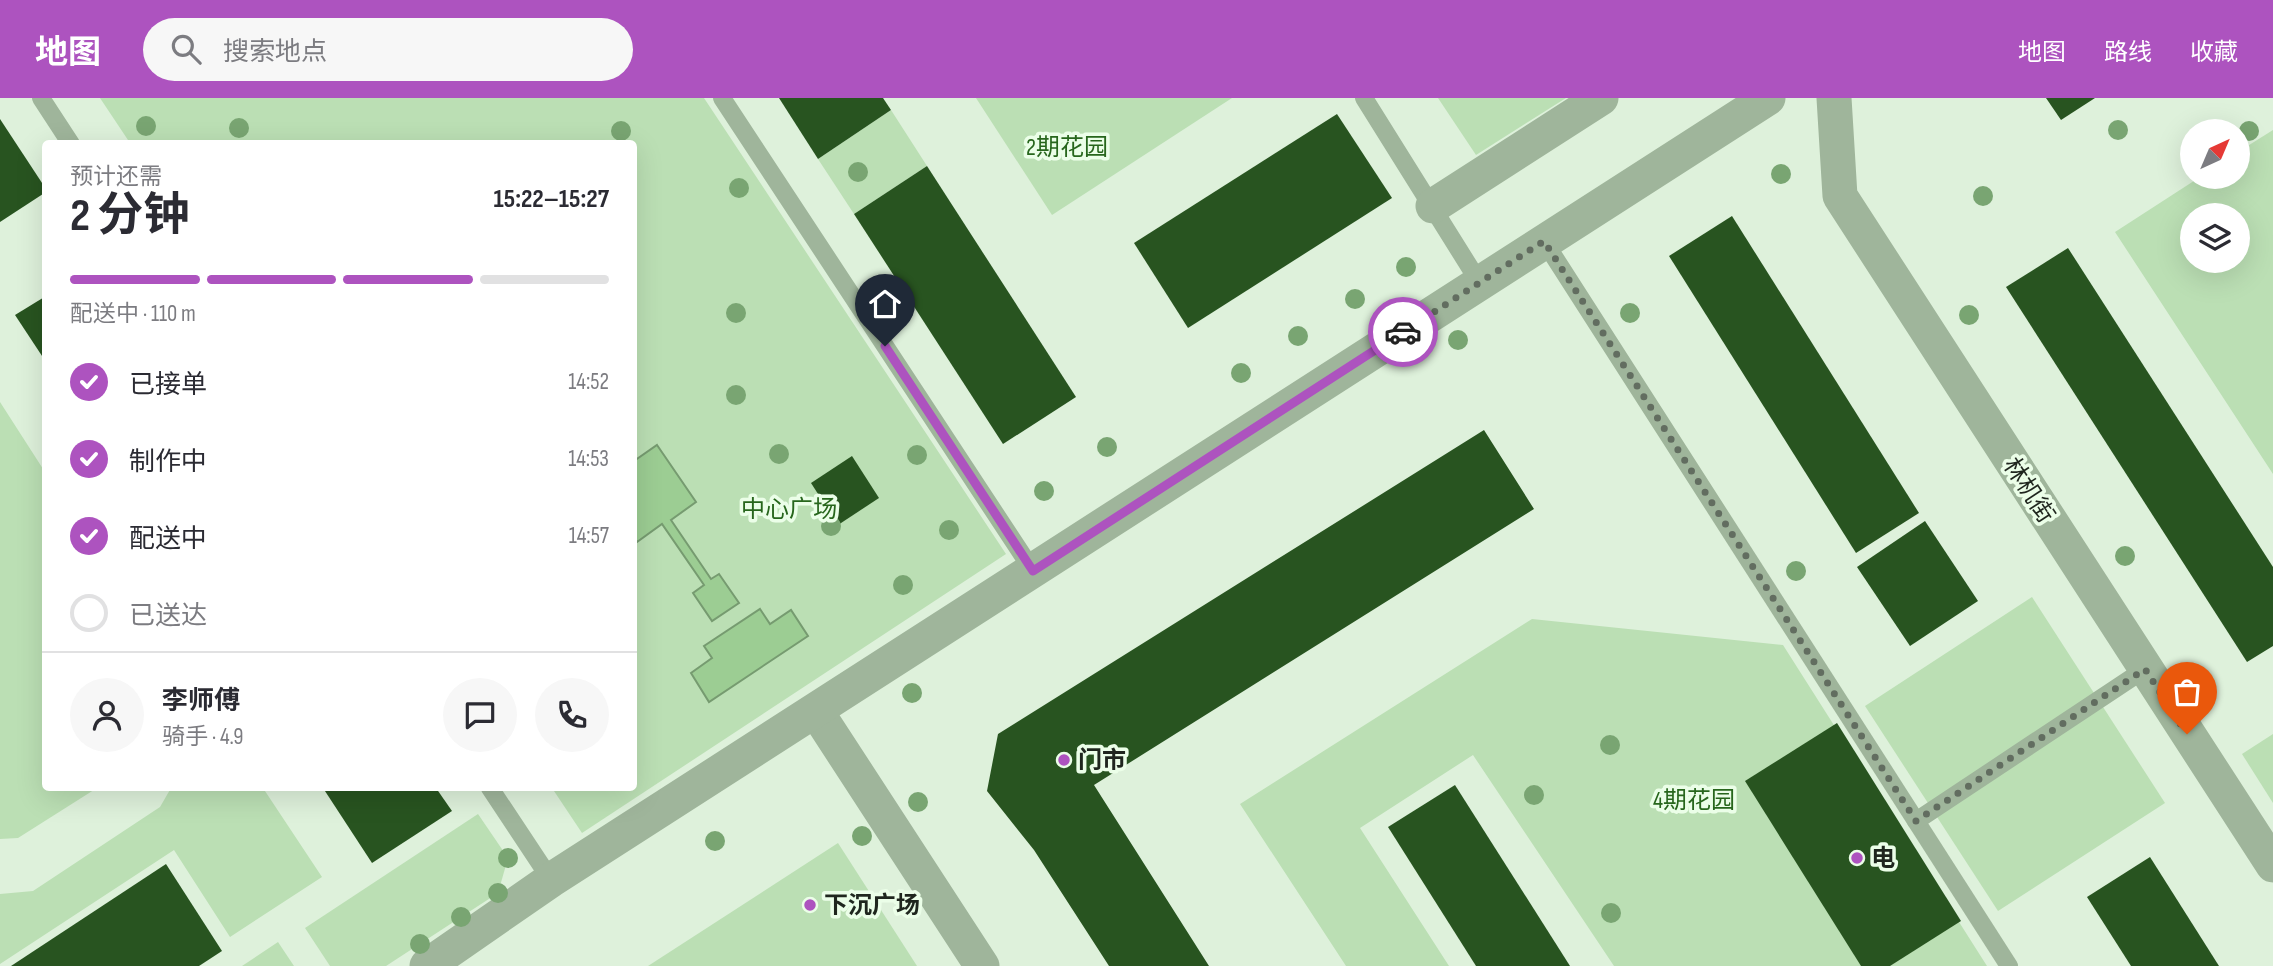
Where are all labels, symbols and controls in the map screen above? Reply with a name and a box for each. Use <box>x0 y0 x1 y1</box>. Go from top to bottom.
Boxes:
search box <box>143 18 633 81</box>
icon: search <box>167 30 205 68</box>
text: 地图 <box>35 33 101 73</box>
text: 搜索地点 <box>223 37 327 68</box>
text: 地图 <box>2018 38 2066 67</box>
text: 路线 <box>2104 38 2152 67</box>
text: 收藏 <box>2190 38 2238 67</box>
north arrow <box>2180 119 2250 189</box>
map controls <box>2180 119 2250 273</box>
park label: 2期花园 <box>1026 133 1108 162</box>
text: 预计还需 <box>70 163 162 191</box>
text: 15:22–15:27 <box>493 184 609 215</box>
text: 2 分钟 <box>70 189 189 244</box>
button: layers <box>2180 203 2250 273</box>
pin <box>855 274 915 346</box>
icon: home <box>866 285 904 323</box>
courier <box>1368 297 1438 367</box>
text: 配送中 · 110 m <box>70 300 196 328</box>
icon: car <box>1384 313 1422 351</box>
icon: check <box>70 363 108 401</box>
text: 14:52 <box>568 368 609 396</box>
text: 已接单 <box>129 370 207 401</box>
icon: check <box>70 440 108 478</box>
text: 14:53 <box>568 445 609 473</box>
text: 制作中 <box>129 447 207 478</box>
street label: 林机街 <box>1997 452 2060 528</box>
park label: 中心广场 <box>741 495 837 524</box>
icon: check <box>70 517 108 555</box>
text: 14:57 <box>569 522 609 550</box>
text: 配送中 <box>129 524 207 555</box>
text: 已送达 <box>129 601 207 632</box>
pin <box>2157 662 2217 734</box>
icon: bag <box>2168 673 2206 711</box>
button: person <box>70 678 144 752</box>
button: chat <box>443 678 517 752</box>
button: phone <box>535 678 609 752</box>
text: 李师傅 <box>162 686 240 717</box>
text: 骑手 · 4.9 <box>162 723 244 751</box>
place label: 门市 <box>1078 746 1126 775</box>
marker: 门市 <box>1056 752 1072 768</box>
park label: 4期花园 <box>1653 786 1735 815</box>
place label: 电 <box>1871 844 1895 873</box>
marker: 电 <box>1849 850 1865 866</box>
place label: 下沉广场 <box>824 891 920 920</box>
marker: 下沉广场 <box>802 897 818 913</box>

